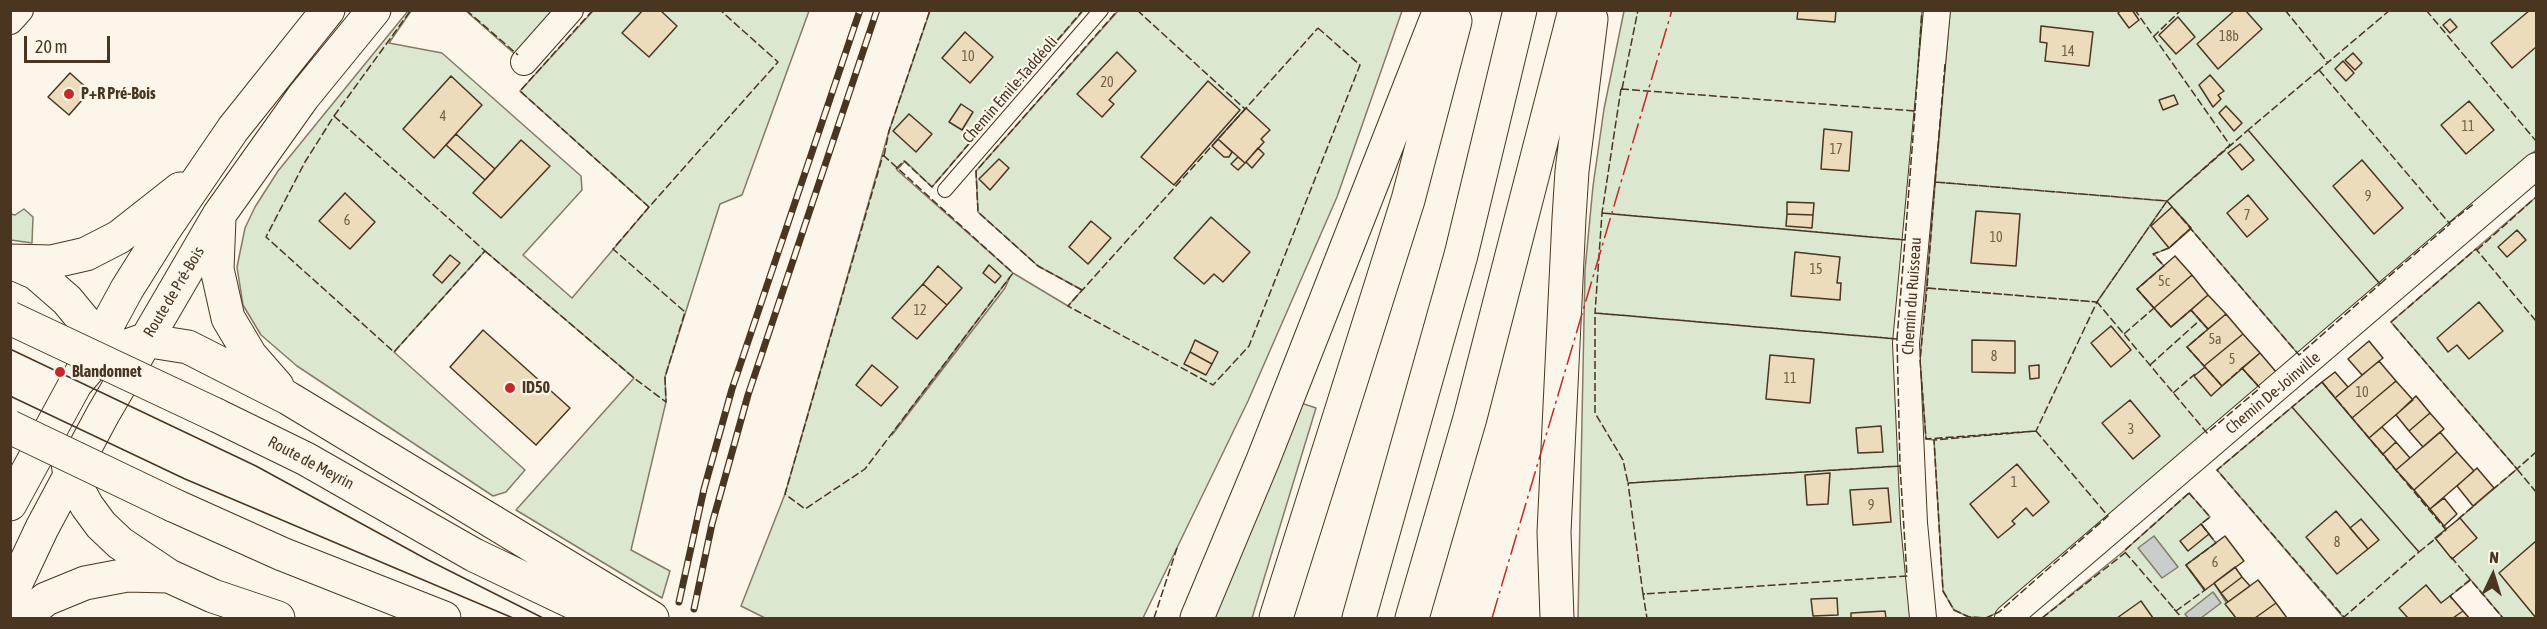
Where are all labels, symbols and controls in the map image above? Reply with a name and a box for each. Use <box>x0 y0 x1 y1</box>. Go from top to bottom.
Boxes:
scale bar <box>27 24 112 62</box>
house number: 18b <box>2219 29 2239 45</box>
street label: Chemin Emile-Taddéoli <box>958 33 1062 147</box>
text: 20 m <box>35 36 67 57</box>
house number: 14 <box>2061 44 2075 60</box>
house number: 10 <box>961 49 975 65</box>
house number: 20 <box>1100 75 1114 91</box>
place label: P+R Pré-Bois <box>81 84 156 104</box>
marker: P+R Pré-Bois <box>62 87 76 101</box>
house number: 4 <box>440 109 446 125</box>
house number: 11 <box>2461 119 2475 135</box>
house number: 17 <box>1829 142 1843 158</box>
house number: 9 <box>2365 189 2371 205</box>
house number: 7 <box>2244 208 2250 224</box>
house number: 6 <box>344 213 350 229</box>
house number: 10 <box>1989 230 2003 246</box>
street label: Chemin du Ruisseau <box>1898 236 1926 356</box>
street label: Route de Pré-Bois <box>139 243 209 341</box>
house number: 15 <box>1809 262 1823 278</box>
house number: 5c <box>2158 274 2170 290</box>
house number: 12 <box>913 303 927 319</box>
house number: 5a <box>2208 332 2222 348</box>
street label: Chemin De-Joinville <box>2222 348 2324 438</box>
house number: 8 <box>1991 349 1997 365</box>
house number: 5 <box>2229 352 2235 368</box>
place label: Blandonnet <box>72 362 142 382</box>
marker: Blandonnet <box>53 365 67 379</box>
house number: 11 <box>1783 371 1797 387</box>
place label: ID50 <box>522 378 550 398</box>
marker: ID50 <box>503 381 517 395</box>
house number: 10 <box>2355 385 2369 401</box>
house number: 3 <box>2128 422 2134 438</box>
street label: Route de Meyrin <box>265 432 357 494</box>
house number: 1 <box>2011 475 2017 491</box>
house number: 9 <box>1868 498 1874 514</box>
house number: 8 <box>2334 535 2340 551</box>
north arrow <box>2463 545 2523 605</box>
text: N <box>2489 548 2500 566</box>
house number: 6 <box>2212 555 2218 571</box>

